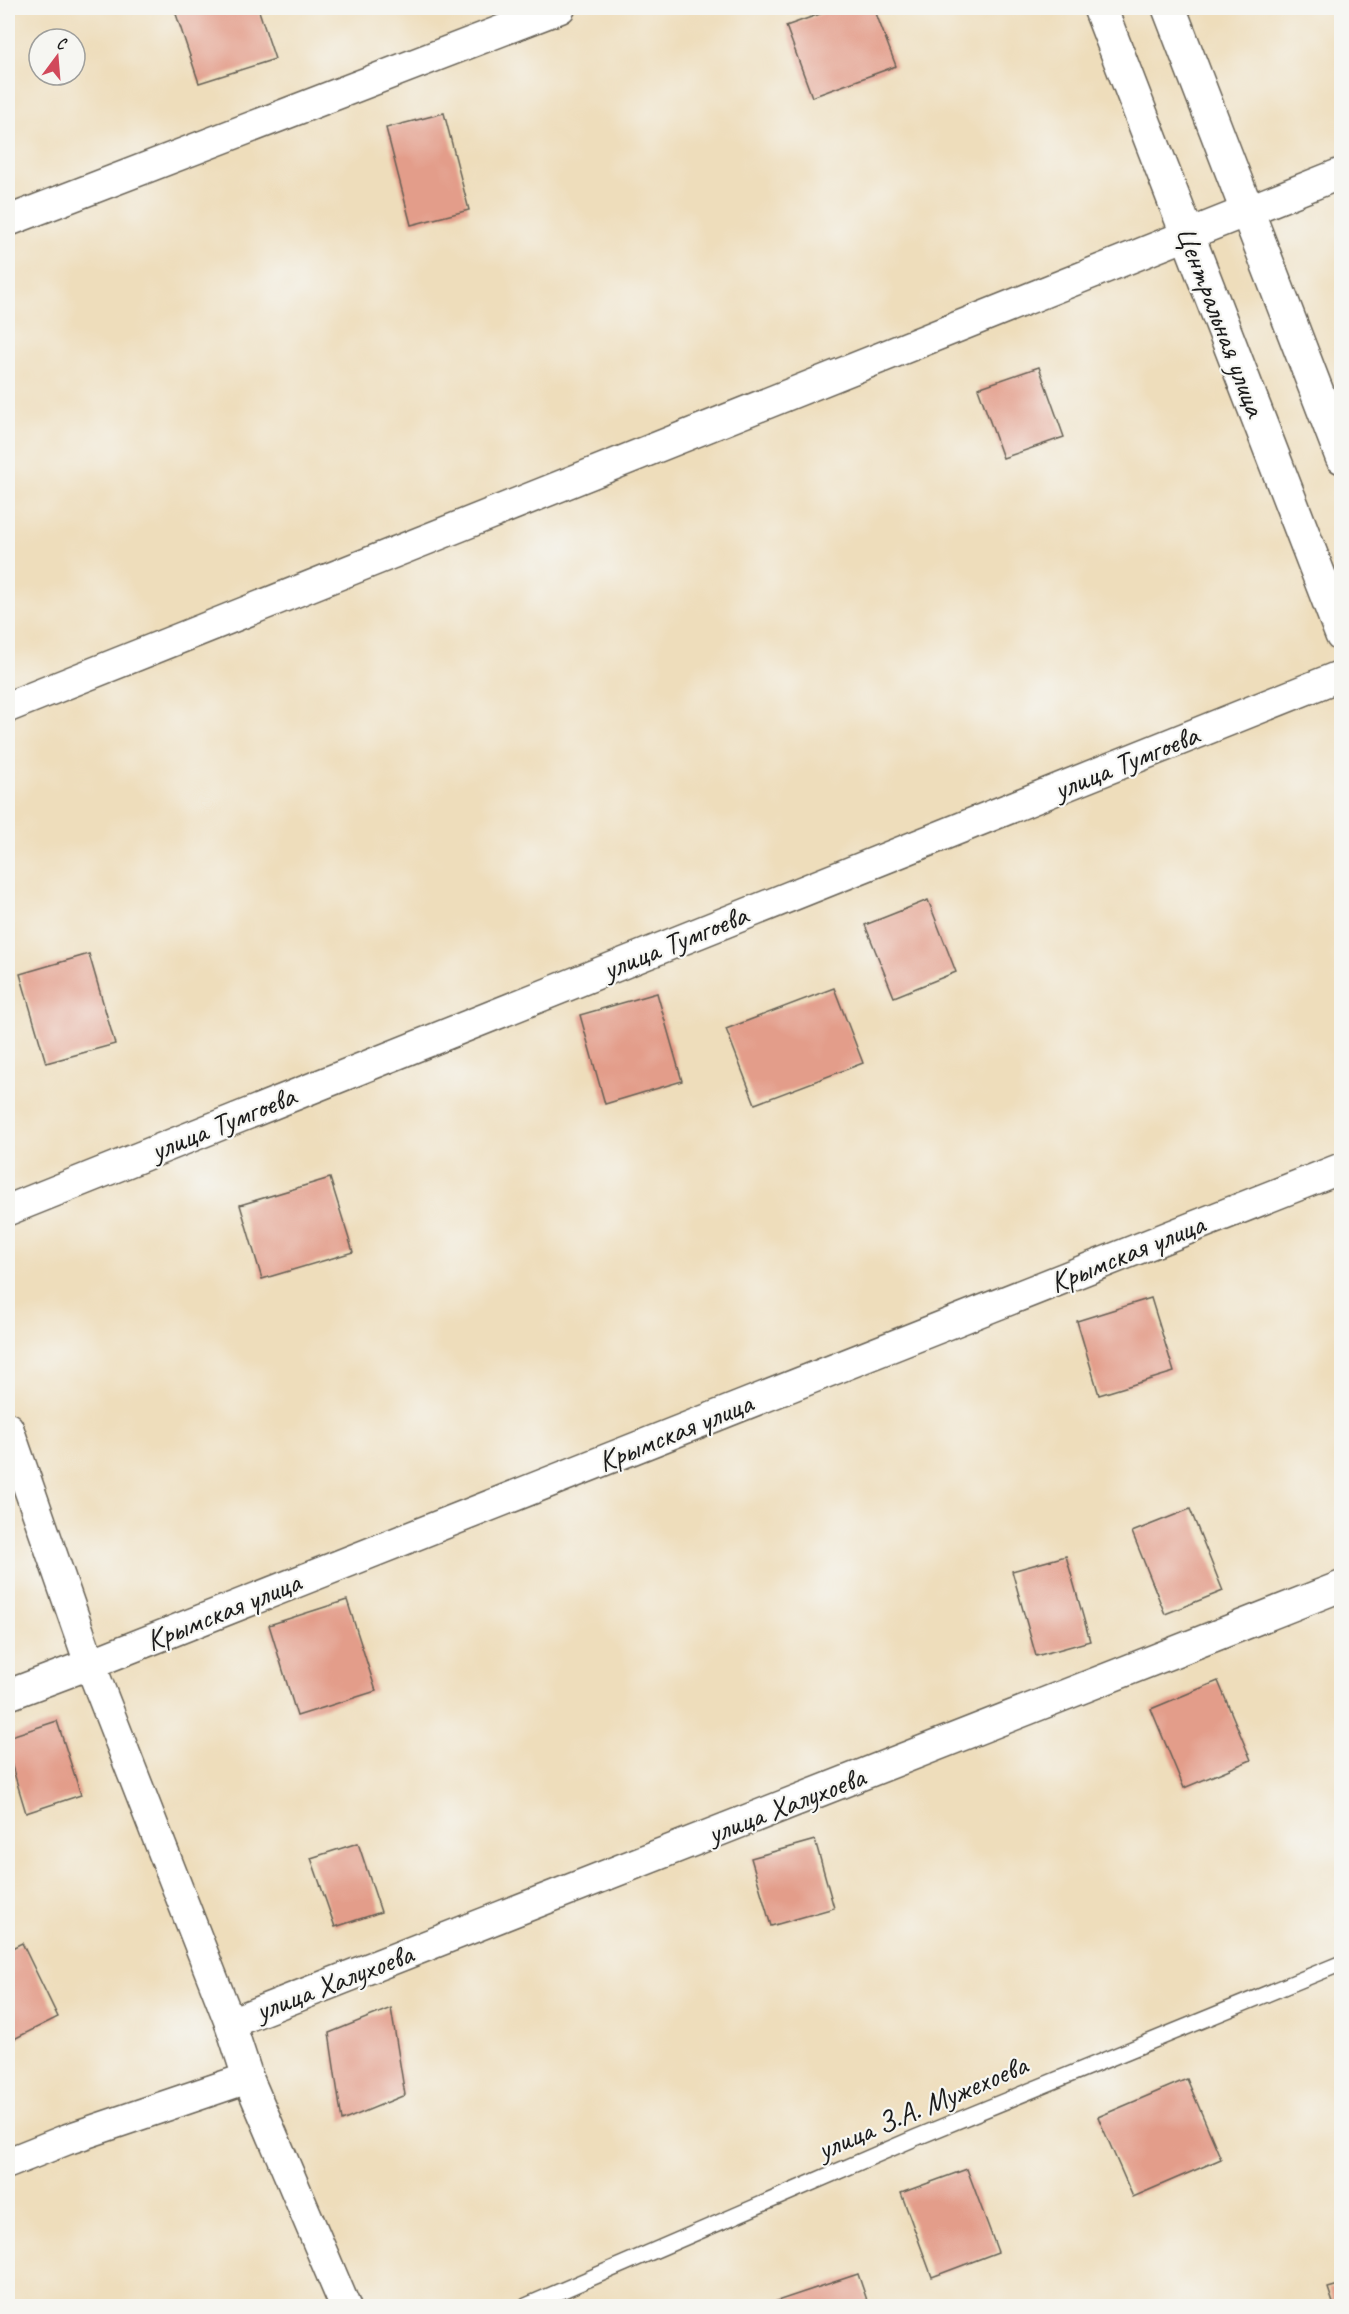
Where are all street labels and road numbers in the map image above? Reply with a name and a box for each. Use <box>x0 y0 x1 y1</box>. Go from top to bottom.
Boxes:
street label: Центральная улица <box>1167 220 1275 423</box>
street label: улица Тумгоева <box>1046 715 1206 809</box>
street label: улица Тумгоева <box>595 895 755 989</box>
street label: улица Тумгоева <box>143 1076 303 1170</box>
street label: Крымская улица <box>1044 1204 1212 1301</box>
street label: Крымская улица <box>592 1383 760 1480</box>
street label: Крымская улица <box>140 1562 308 1659</box>
street label: улица Халухоева <box>700 1757 872 1853</box>
street label: улица Халухоева <box>248 1934 420 2030</box>
street label: улица З.А. Мужехоева <box>809 2045 1035 2169</box>

